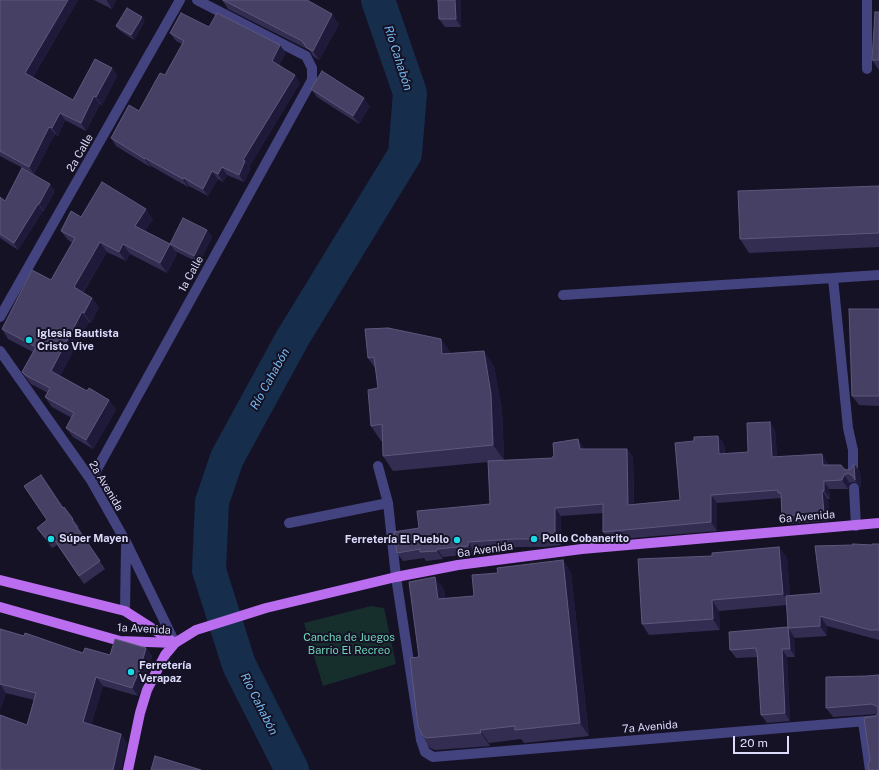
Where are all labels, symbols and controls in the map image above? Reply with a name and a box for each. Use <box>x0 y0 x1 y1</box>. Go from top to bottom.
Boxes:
water label: Río Cahabón <box>381 24 415 92</box>
street label: 2a Calle <box>64 132 96 174</box>
street label: 1a Calle <box>176 254 206 294</box>
place label: Iglesia Bautista Cristo Vive <box>37 327 119 353</box>
marker: Iglesia Bautista Cristo Vive <box>24 335 34 345</box>
water label: Río Cahabón <box>247 346 293 412</box>
street label: 2a Avenida <box>86 459 126 513</box>
street label: 6a Avenida <box>778 508 836 526</box>
place label: Súper Mayen <box>59 532 128 546</box>
place label: Pollo Cobanerito <box>542 532 629 546</box>
place label: Ferretería El Pueblo <box>345 533 449 547</box>
marker: Súper Mayen <box>46 534 56 544</box>
marker: Pollo Cobanerito <box>529 534 539 544</box>
marker: Ferretería El Pueblo <box>452 535 462 545</box>
street label: 6a Avenida <box>456 540 514 560</box>
street label: 1a Avenida <box>117 621 171 637</box>
park label: Cancha de Juegos Barrio El Recreo <box>303 631 395 657</box>
place label: Ferretería Verapaz <box>139 659 191 685</box>
marker: Ferretería Verapaz <box>126 667 136 677</box>
water label: Río Cahabón <box>237 671 281 737</box>
street label: 7a Avenida <box>622 718 678 736</box>
scale bar <box>735 728 791 754</box>
text: 20 m <box>740 736 768 750</box>

